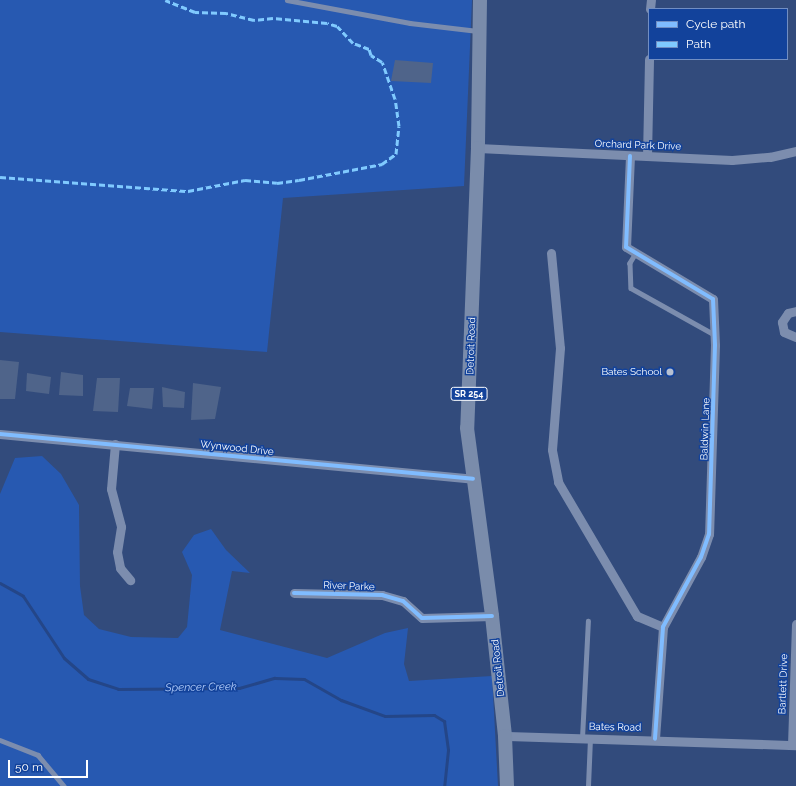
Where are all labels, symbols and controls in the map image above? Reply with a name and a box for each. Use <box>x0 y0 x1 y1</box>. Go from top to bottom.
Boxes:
legend <box>648 8 788 60</box>
text: Cycle path <box>686 17 745 31</box>
text: Path <box>686 37 711 51</box>
street label: Orchard Park Drive <box>595 137 681 153</box>
street label: Detroit Road <box>464 317 478 375</box>
place label: Bates School <box>601 366 662 378</box>
marker: Bates School <box>665 367 675 377</box>
road number: SR 254 <box>450 387 488 401</box>
street label: Baldwin Lane <box>698 397 712 461</box>
street label: Wynwood Drive <box>200 438 274 458</box>
street label: River Parke <box>323 579 375 593</box>
street label: Detroit Road <box>489 639 507 697</box>
street label: Bartlett Drive <box>776 653 790 715</box>
water label: Spencer Creek <box>165 681 237 695</box>
street label: Bates Road <box>589 721 641 733</box>
scale bar <box>10 752 90 778</box>
text: 50 m <box>15 760 43 774</box>

